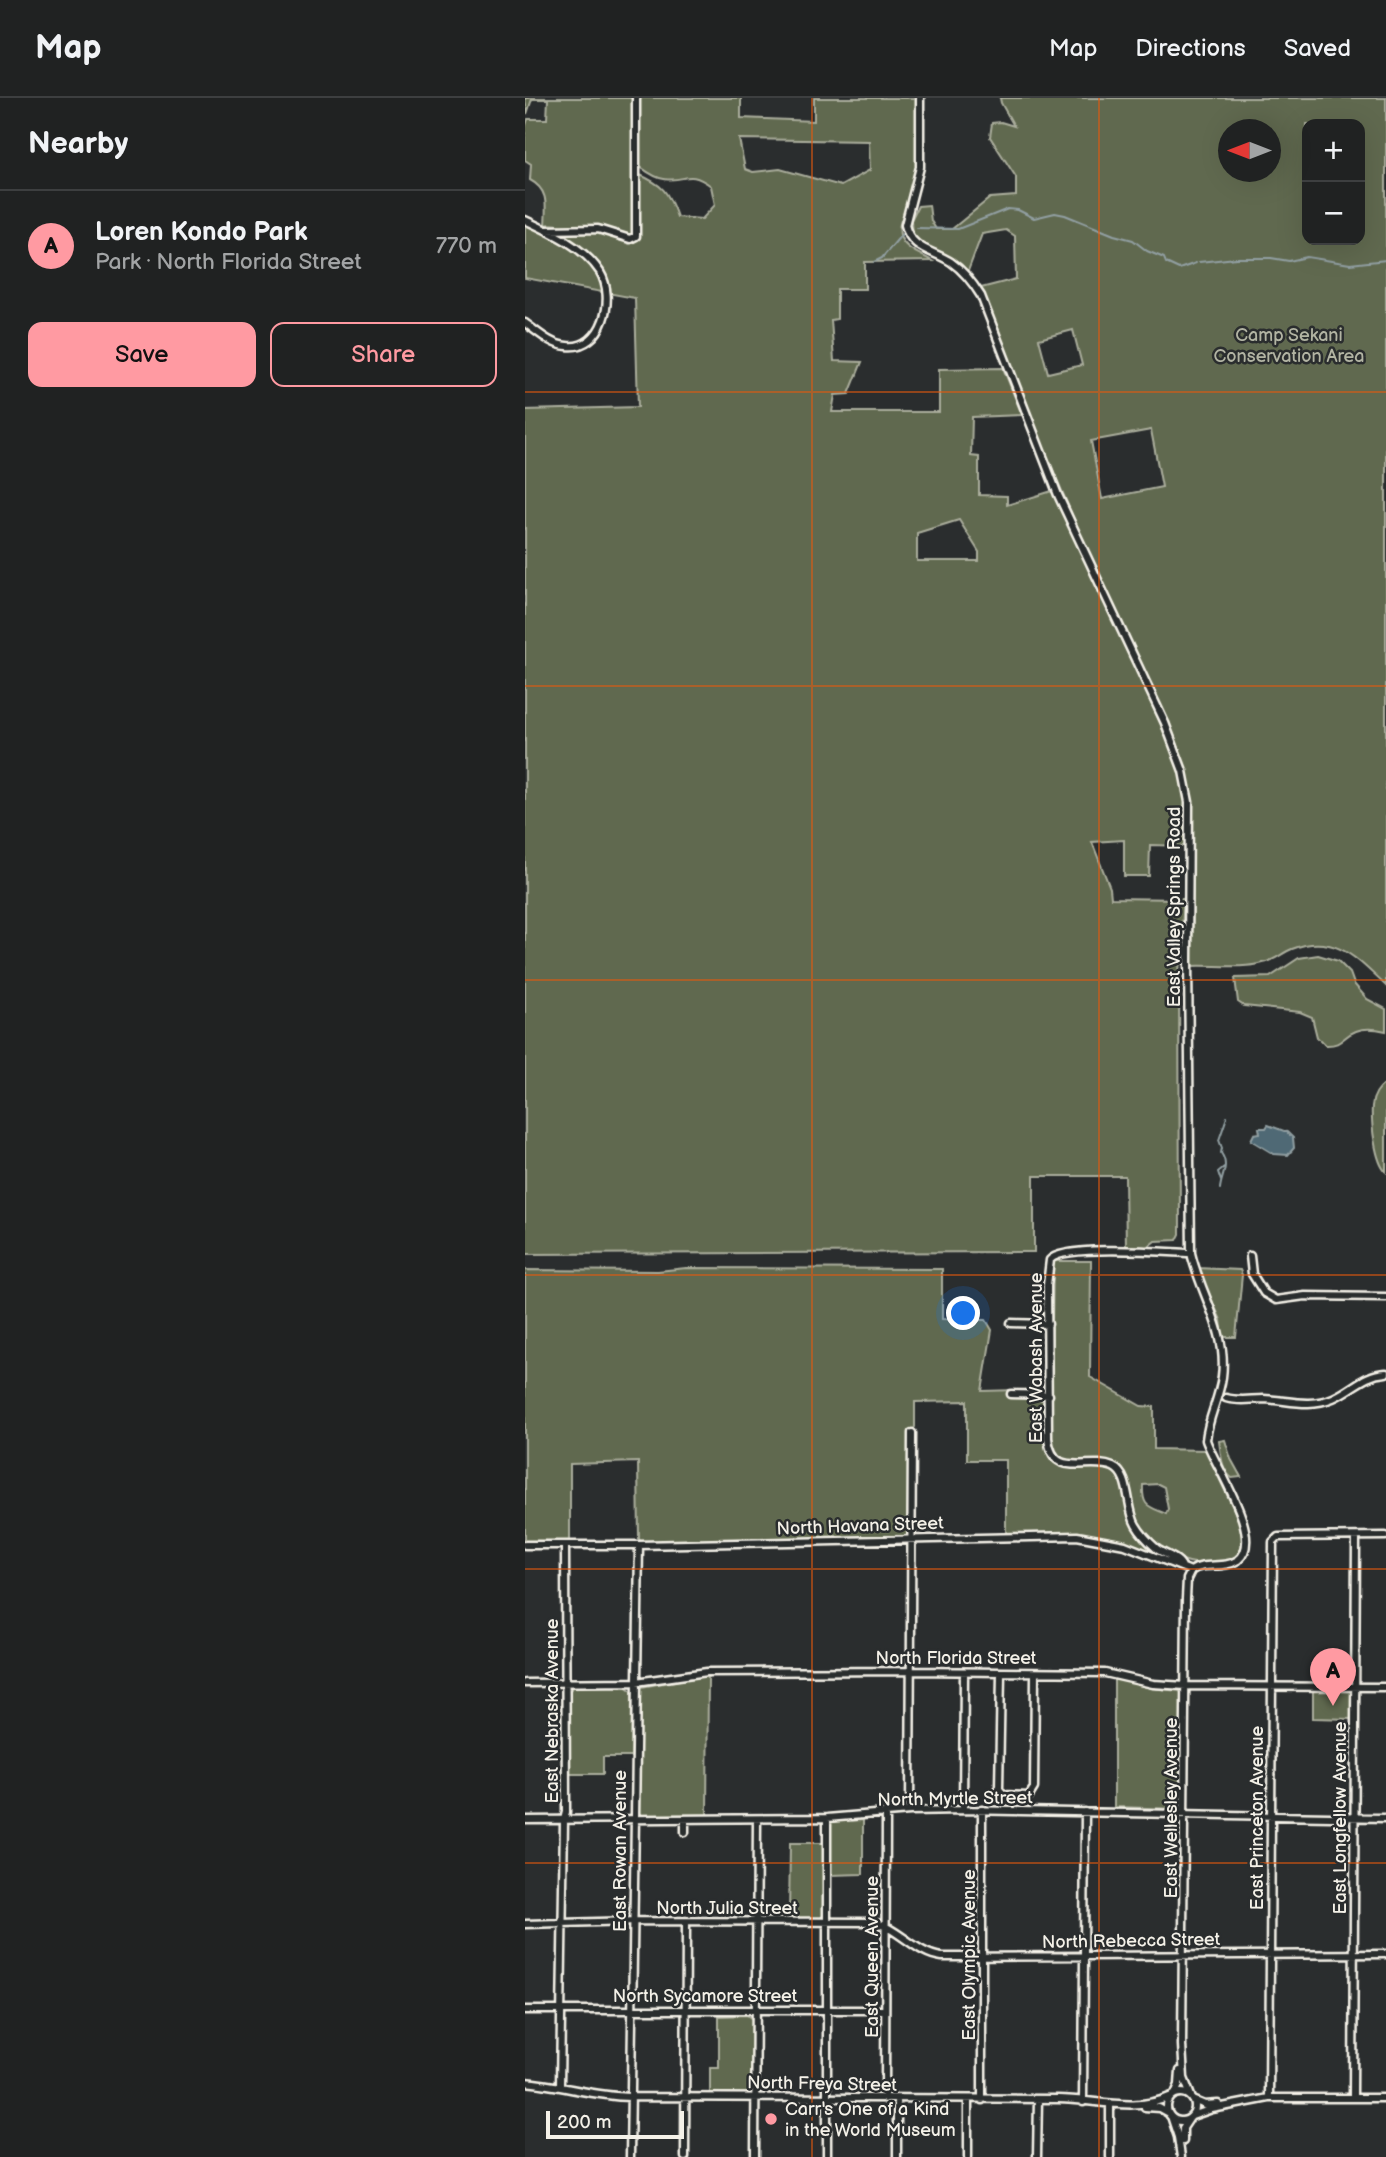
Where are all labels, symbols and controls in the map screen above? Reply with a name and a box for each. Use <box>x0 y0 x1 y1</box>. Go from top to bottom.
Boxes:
text: Map <box>35 28 101 68</box>
text: Map <box>1049 34 1097 63</box>
text: Directions <box>1135 34 1246 63</box>
text: Saved <box>1284 34 1351 63</box>
north arrow <box>1218 119 1281 182</box>
map controls <box>1302 119 1365 245</box>
button: + <box>1302 119 1365 182</box>
text: Nearby <box>28 126 128 162</box>
button: − <box>1302 182 1365 245</box>
text: Loren Kondo Park <box>95 217 308 248</box>
text: A <box>44 232 58 260</box>
text: 770 m <box>436 232 497 260</box>
text: Park · North Florida Street <box>95 248 362 276</box>
button: Save <box>28 322 256 387</box>
button: Share <box>270 322 497 387</box>
park label: Camp Sekani Conservation Area <box>1214 325 1364 367</box>
street label: East Valley Springs Road <box>1164 807 1185 1007</box>
street label: East Wabash Avenue <box>1026 1272 1047 1443</box>
your location <box>946 1296 980 1330</box>
street label: North Havana Street <box>776 1513 944 1539</box>
street label: East Nebraska Avenue <box>542 1618 563 1803</box>
street label: North Florida Street <box>876 1648 1037 1669</box>
pin: A <box>1310 1648 1356 1706</box>
street label: East Wellesley Avenue <box>1161 1717 1182 1898</box>
street label: East Longfellow Avenue <box>1330 1721 1351 1914</box>
street label: East Princeton Avenue <box>1247 1725 1268 1910</box>
street label: East Rowan Avenue <box>610 1770 631 1932</box>
street label: North Myrtle Street <box>877 1787 1033 1811</box>
street label: East Olympic Avenue <box>959 1869 980 2041</box>
street label: East Queen Avenue <box>862 1876 883 2038</box>
street label: North Julia Street <box>656 1898 798 1919</box>
street label: North Rebecca Street <box>1042 1929 1221 1953</box>
street label: North Sycamore Street <box>613 1986 798 2007</box>
street label: North Freya Street <box>747 2072 898 2096</box>
place label: Carr's One of a Kind in the World Museum <box>785 2099 956 2141</box>
scale bar <box>546 2108 684 2140</box>
text: 200 m <box>557 2111 611 2134</box>
marker: Carr's One of a Kind in the World Museum <box>763 2111 779 2127</box>

